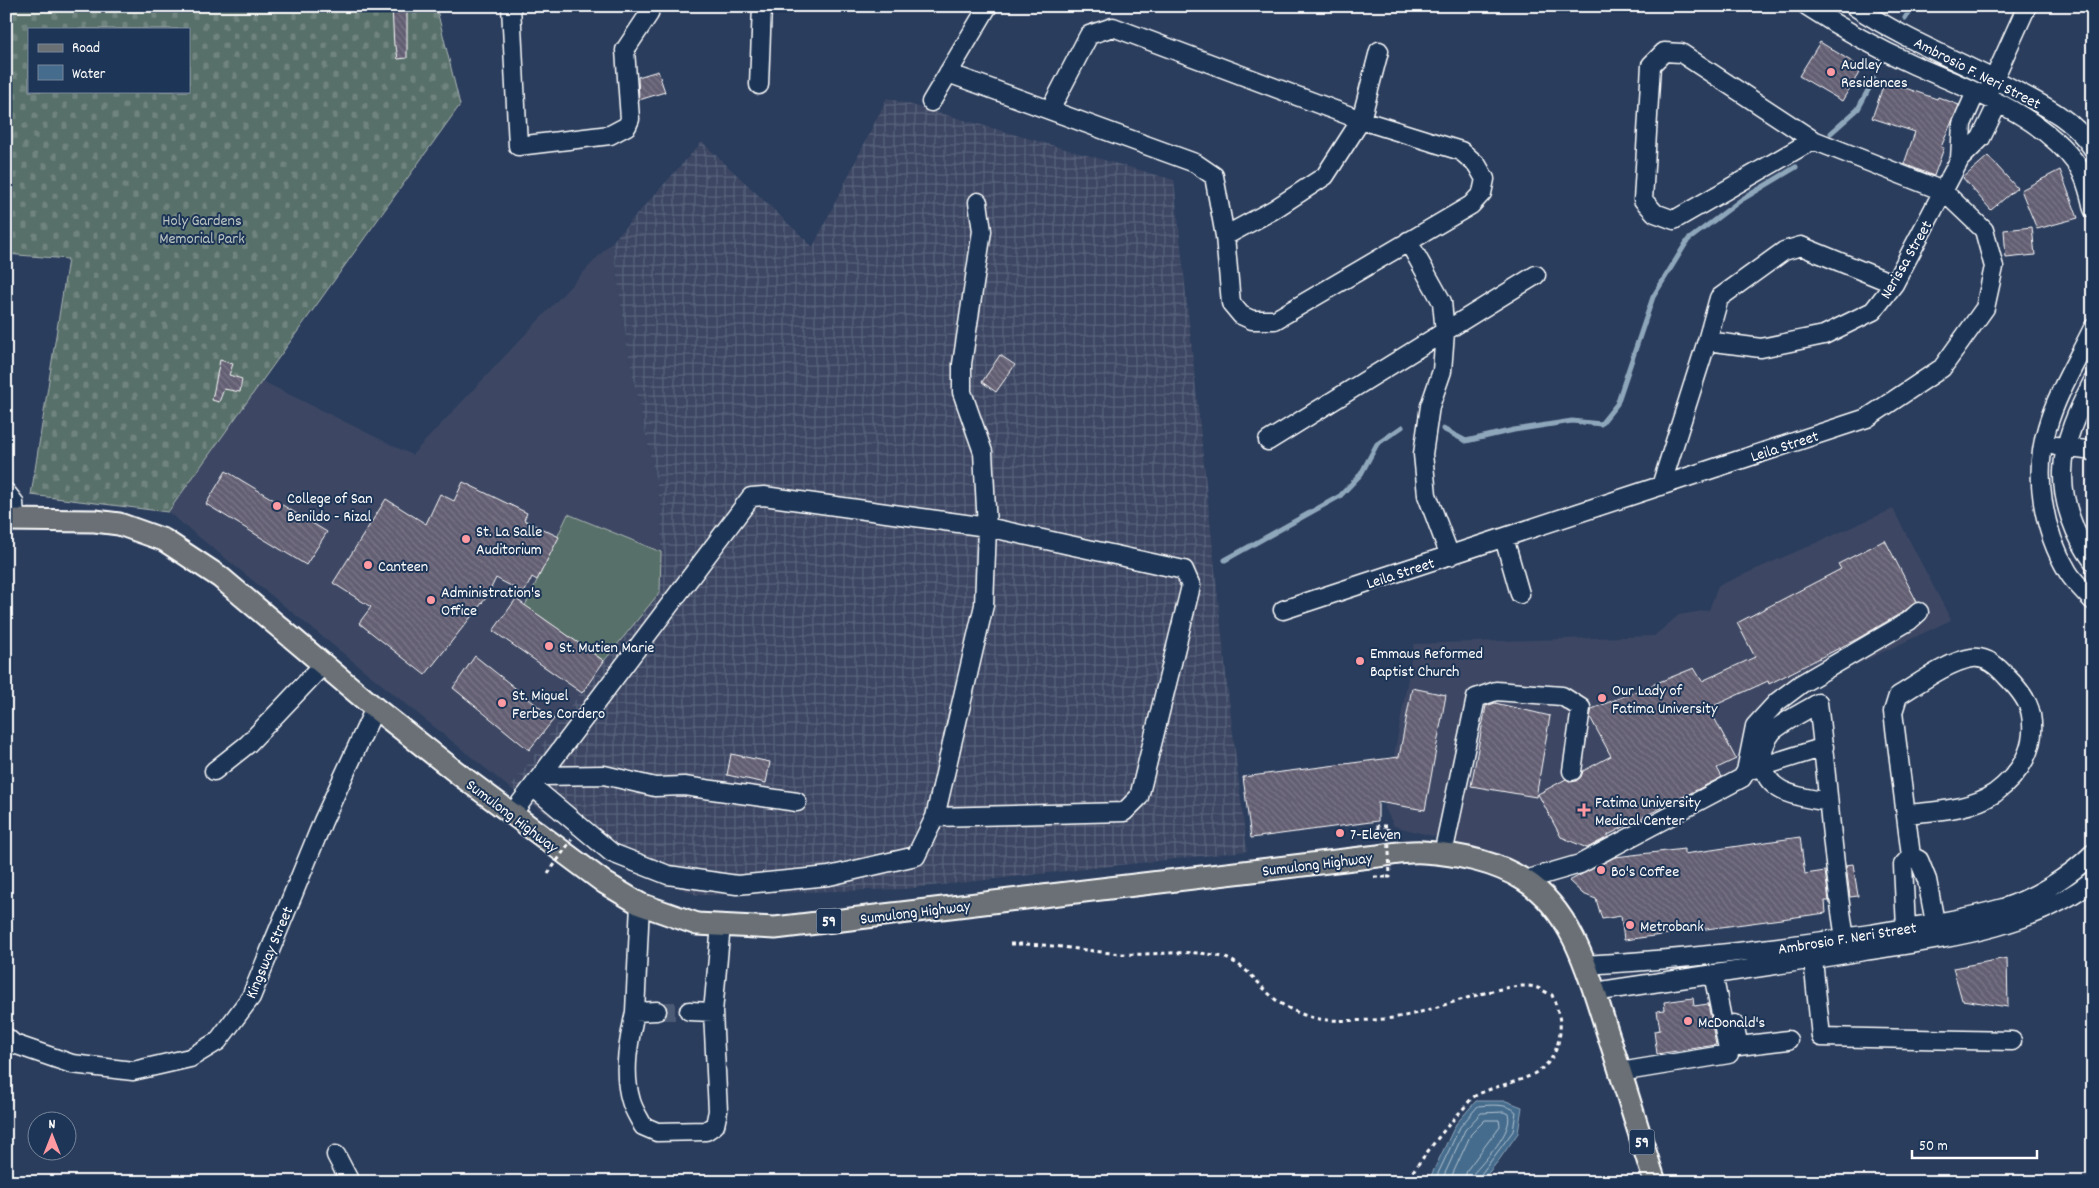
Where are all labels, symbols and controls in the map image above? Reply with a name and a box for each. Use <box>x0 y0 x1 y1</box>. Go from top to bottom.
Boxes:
legend <box>28 28 190 92</box>
street label: Ambrosio F. Neri Street <box>1909 32 2045 116</box>
text: Road <box>72 38 100 60</box>
place label: Audley Residences <box>1841 54 1908 95</box>
text: Water <box>72 64 106 86</box>
marker: Audley Residences <box>1825 66 1837 78</box>
park label: Holy Gardens Memorial Park <box>159 210 245 251</box>
street label: Nerissa Street <box>1875 217 1939 304</box>
street label: Leila Street <box>1748 426 1822 469</box>
place label: College of San Benildo - Rizal <box>287 488 373 529</box>
marker: College of San Benildo - Rizal <box>271 500 283 512</box>
place label: St. La Salle Auditorium <box>476 521 542 562</box>
marker: St. La Salle Auditorium <box>460 533 472 545</box>
street label: Leila Street <box>1364 553 1438 596</box>
place label: Canteen <box>378 556 428 579</box>
marker: Canteen <box>362 559 374 571</box>
place label: Administration's Office <box>441 582 541 623</box>
marker: Administration's Office <box>425 594 437 606</box>
place label: St. Mutien Marie <box>559 637 654 660</box>
marker: St. Mutien Marie <box>543 640 555 652</box>
place label: Emmaus Reformed Baptist Church <box>1370 643 1483 684</box>
marker: Emmaus Reformed Baptist Church <box>1354 655 1366 667</box>
place label: Our Lady of Fatima University <box>1612 680 1718 721</box>
place label: St. Miguel Ferbes Cordero <box>512 685 605 726</box>
marker: Our Lady of Fatima University <box>1596 692 1608 704</box>
marker: St. Miguel Ferbes Cordero <box>496 697 508 709</box>
street label: Sumulong Highway <box>460 775 563 860</box>
place label: Fatima University Medical Center <box>1595 792 1701 833</box>
marker: Fatima University Medical Center <box>1577 803 1591 817</box>
place label: 7-Eleven <box>1350 824 1401 847</box>
marker: 7-Eleven <box>1334 827 1346 839</box>
street label: Sumulong Highway <box>1261 847 1374 884</box>
place label: Bo's Coffee <box>1611 861 1679 884</box>
marker: Bo's Coffee <box>1595 864 1607 876</box>
street label: Sumulong Highway <box>859 895 972 932</box>
street label: Kingsway Street <box>241 903 300 1003</box>
road number: 59 <box>816 908 842 934</box>
place label: Metrobank <box>1640 916 1704 939</box>
street label: Ambrosio F. Neri Street <box>1776 917 1918 962</box>
marker: Metrobank <box>1624 919 1636 931</box>
place label: McDonald's <box>1698 1012 1766 1035</box>
marker: McDonald's <box>1682 1015 1694 1027</box>
north arrow <box>28 1110 78 1160</box>
text: N <box>49 1115 56 1135</box>
scale bar <box>1912 1128 2036 1160</box>
road number: 59 <box>1630 1130 1654 1154</box>
text: 50 m <box>1919 1136 1948 1158</box>

